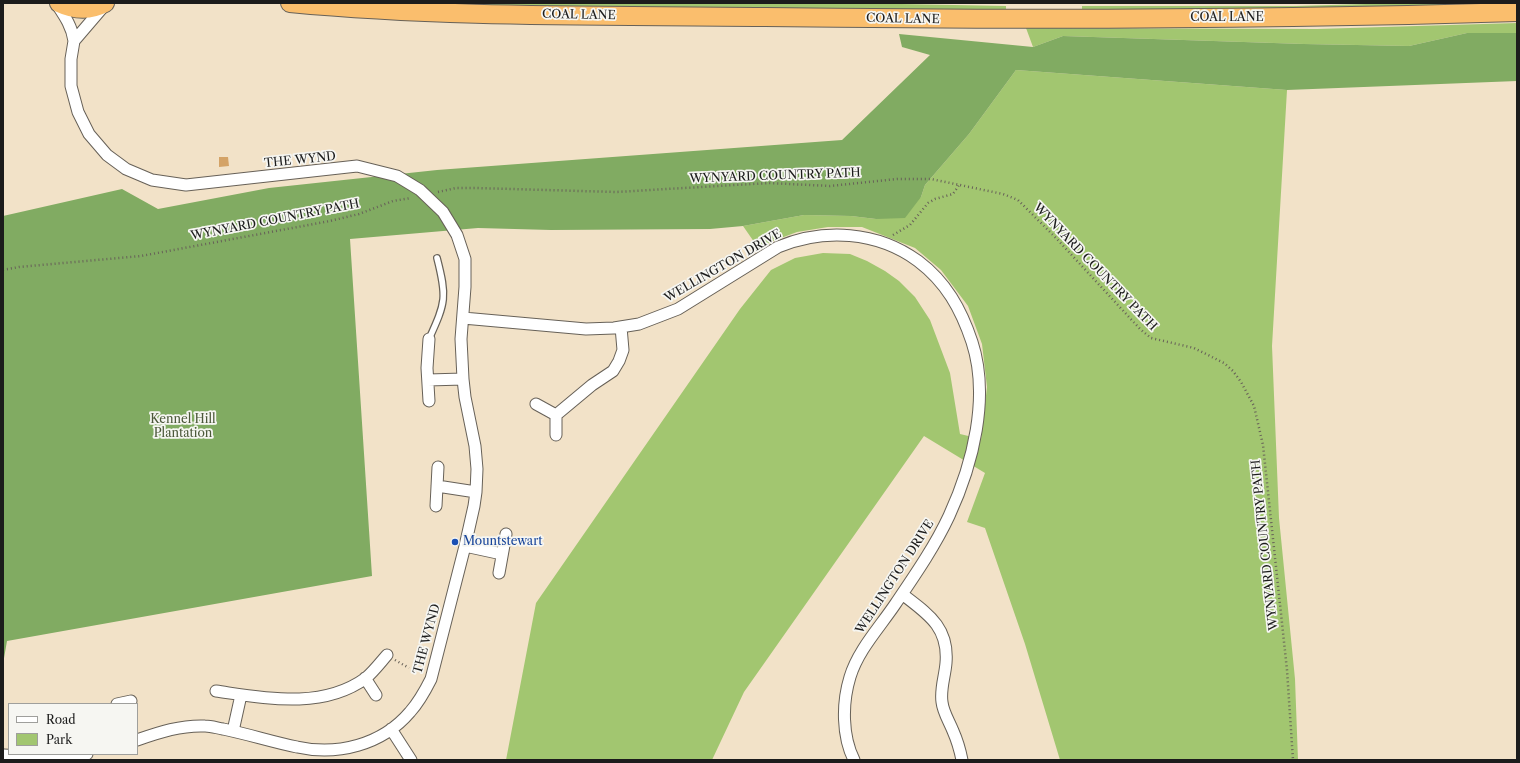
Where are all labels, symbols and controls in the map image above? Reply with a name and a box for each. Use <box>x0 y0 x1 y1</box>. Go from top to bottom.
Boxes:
street label: COAL LANE <box>542 7 616 23</box>
street label: COAL LANE <box>866 11 940 27</box>
street label: COAL LANE <box>1190 11 1264 25</box>
street label: THE WYND <box>263 149 337 171</box>
street label: WYNYARD COUNTRY PATH <box>689 166 861 186</box>
street label: WYNYARD COUNTRY PATH <box>189 197 361 243</box>
street label: WYNYARD COUNTRY PATH <box>1030 200 1160 334</box>
street label: WELLINGTON DRIVE <box>662 227 784 305</box>
park label: Kennel Hill Plantation <box>150 413 216 441</box>
street label: WYNYARD COUNTRY PATH <box>1249 459 1281 631</box>
street label: WELLINGTON DRIVE <box>853 517 937 637</box>
place label: Mountstewart <box>463 535 542 549</box>
marker: Mountstewart <box>450 537 460 547</box>
street label: THE WYND <box>411 602 443 676</box>
legend <box>8 703 138 755</box>
text: Road <box>46 712 76 727</box>
text: Park <box>46 732 72 747</box>

